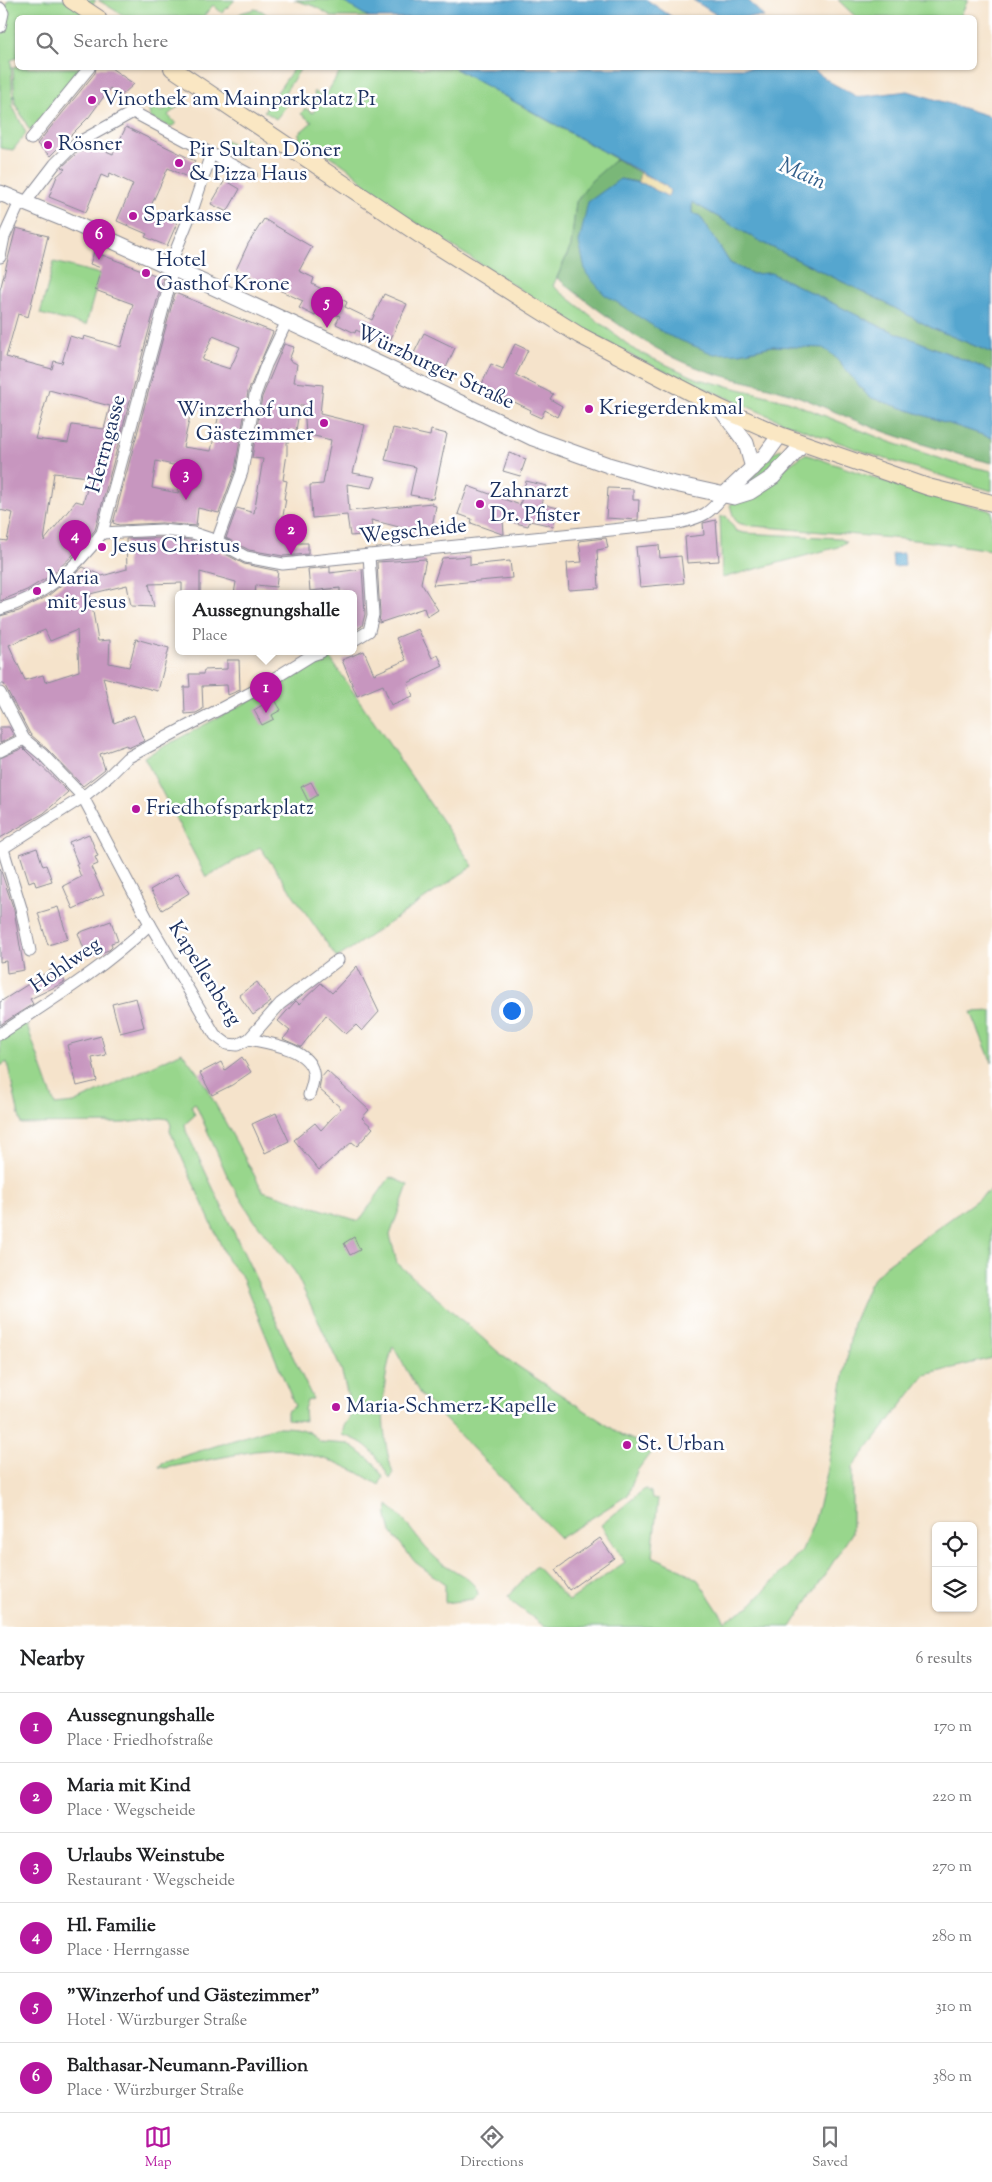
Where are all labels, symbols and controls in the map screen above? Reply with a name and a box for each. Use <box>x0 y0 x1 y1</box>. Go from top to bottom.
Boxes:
search box <box>15 15 977 70</box>
icon: search <box>33 29 61 57</box>
text: Search here <box>73 29 168 56</box>
place label: Vinothek am Mainparkplatz P1 <box>102 85 376 115</box>
marker: Vinothek am Mainparkplatz P1 <box>86 94 98 106</box>
place label: Rösner <box>58 130 122 160</box>
place label: Pir Sultan Döner & Pizza Haus <box>189 136 341 190</box>
marker: Rösner <box>42 139 54 151</box>
water label: Main <box>773 151 831 200</box>
marker: Pir Sultan Döner & Pizza Haus <box>173 157 185 169</box>
place label: Sparkasse <box>143 201 232 231</box>
marker: Sparkasse <box>127 210 139 222</box>
pin: 6 <box>83 219 115 260</box>
place label: Hotel Gasthof Krone <box>156 246 290 300</box>
marker: Hotel Gasthof Krone <box>140 267 152 279</box>
pin: 5 <box>311 287 343 328</box>
street label: Würzburger Straße <box>351 318 519 418</box>
street label: Herrngasse <box>79 392 135 496</box>
place label: Kriegerdenkmal <box>599 394 743 424</box>
place label: Winzerhof und Gästezimmer <box>177 396 314 450</box>
marker: Kriegerdenkmal <box>583 403 595 415</box>
marker: Winzerhof und Gästezimmer <box>318 417 330 429</box>
pin: 3 <box>170 459 202 500</box>
place label: Zahnarzt Dr. Pfister <box>490 477 580 531</box>
marker: Zahnarzt Dr. Pfister <box>474 498 486 510</box>
street label: Wegscheide <box>358 511 468 553</box>
pin: 2 <box>275 514 307 555</box>
pin: 4 <box>59 520 91 561</box>
place label: Jesus Christus <box>111 532 240 562</box>
marker: Jesus Christus <box>96 541 108 553</box>
place label: Maria mit Jesus <box>47 564 126 618</box>
marker: Maria mit Jesus <box>31 585 43 597</box>
popup <box>175 590 357 655</box>
text: Aussegnungshalle <box>192 598 340 625</box>
text: Place <box>192 625 227 648</box>
pin: 1 <box>250 672 282 713</box>
place label: Friedhofsparkplatz <box>146 794 314 824</box>
marker: Friedhofsparkplatz <box>130 803 142 815</box>
street label: Kapellenberg <box>160 916 248 1032</box>
street label: Hohlweg <box>24 930 108 1002</box>
your location <box>499 998 525 1024</box>
place label: Maria-Schmerz-Kapelle <box>346 1392 556 1422</box>
marker: Maria-Schmerz-Kapelle <box>330 1401 342 1413</box>
place label: St. Urban <box>637 1430 725 1460</box>
marker: St. Urban <box>621 1439 633 1451</box>
map controls <box>932 1522 977 1612</box>
button: locate <box>932 1522 977 1567</box>
button: layers <box>932 1567 977 1612</box>
text: Nearby <box>20 1645 85 1675</box>
text: 6 results <box>916 1648 972 1671</box>
text: Aussegnungshalle <box>67 1703 215 1730</box>
text: 1 <box>33 1716 39 1739</box>
text: 170 m <box>934 1716 972 1739</box>
text: Place · Friedhofstraße <box>67 1730 213 1753</box>
text: Maria mit Kind <box>67 1773 191 1800</box>
text: 2 <box>32 1786 40 1809</box>
text: 220 m <box>932 1786 972 1809</box>
text: Place · Wegscheide <box>67 1800 196 1823</box>
text: Urlaubs Weinstube <box>67 1843 225 1870</box>
text: 3 <box>33 1856 39 1879</box>
text: 270 m <box>932 1856 972 1879</box>
text: Restaurant · Wegscheide <box>67 1870 235 1893</box>
text: Hl. Familie <box>67 1913 156 1940</box>
text: 4 <box>32 1926 40 1949</box>
text: 280 m <box>931 1926 972 1949</box>
text: Place · Herrngasse <box>67 1940 190 1963</box>
text: "Winzerhof und Gästezimmer" <box>67 1983 320 2010</box>
text: 5 <box>33 1996 39 2019</box>
text: 310 m <box>935 1996 972 2019</box>
text: Hotel · Würzburger Straße <box>67 2010 247 2033</box>
text: Balthasar-Neumann-Pavillion <box>67 2053 308 2080</box>
text: 6 <box>32 2066 40 2089</box>
text: 380 m <box>932 2066 972 2089</box>
text: Place · Würzburger Straße <box>67 2080 244 2103</box>
tab: Map <box>144 2123 172 2173</box>
tab: Directions <box>460 2123 524 2173</box>
tab: Saved <box>812 2123 848 2173</box>

